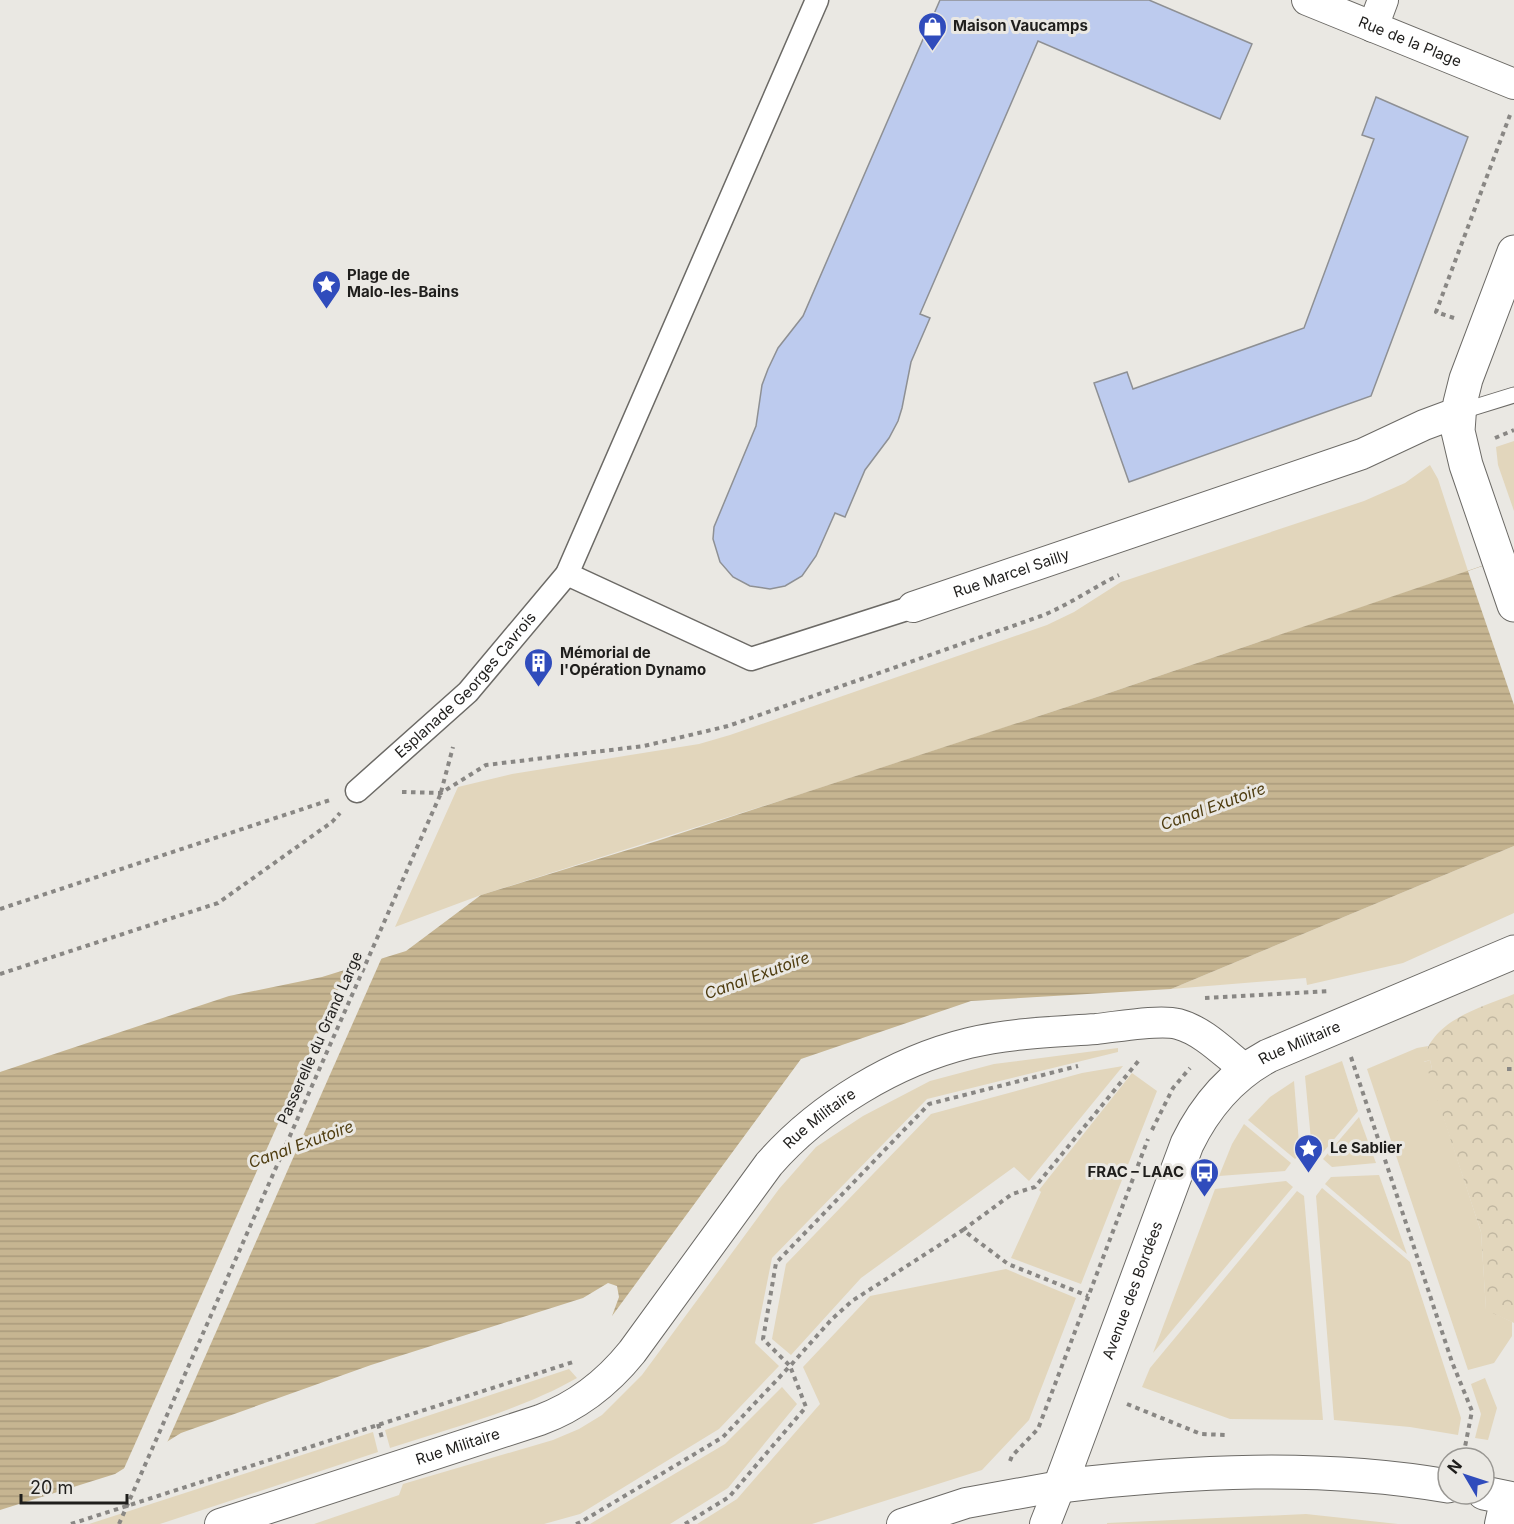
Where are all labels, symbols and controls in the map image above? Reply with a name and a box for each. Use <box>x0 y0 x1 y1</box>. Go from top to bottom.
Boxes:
shop icon: Maison Vaucamps <box>916 10 948 52</box>
street label: Rue de la Plage <box>1356 12 1464 71</box>
place label: Maison Vaucamps <box>953 16 1088 35</box>
place label: Plage de Malo-les-Bains <box>347 265 459 301</box>
place icon: Plage de Malo-les-Bains <box>310 268 342 310</box>
street label: Rue Marcel Sailly <box>951 544 1072 602</box>
street label: Esplanade Georges Cavrois <box>391 608 540 762</box>
place label: Mémorial de l'Opération Dynamo <box>560 643 706 679</box>
building icon: Mémorial de l'Opération Dynamo <box>523 646 555 688</box>
water label: Canal Exutoire <box>1158 778 1268 834</box>
water label: Canal Exutoire <box>702 947 812 1003</box>
street label: Passerelle du Grand Large <box>273 949 366 1127</box>
street label: Rue Militaire <box>1255 1016 1343 1068</box>
street label: Rue Militaire <box>779 1084 859 1153</box>
water label: Canal Exutoire <box>246 1116 356 1172</box>
place icon: Le Sablier <box>1293 1132 1325 1174</box>
place label: Le Sablier <box>1330 1138 1402 1157</box>
bus stop icon: FRAC – LAAC <box>1189 1156 1221 1198</box>
place label: FRAC – LAAC <box>1088 1162 1184 1181</box>
street label: Avenue des Bordées <box>1098 1218 1166 1362</box>
street label: Rue Militaire <box>413 1424 502 1469</box>
north arrow <box>1436 1446 1496 1506</box>
text: N <box>1443 1456 1466 1478</box>
scale bar <box>21 1467 128 1505</box>
text: 20 m <box>30 1477 73 1498</box>

